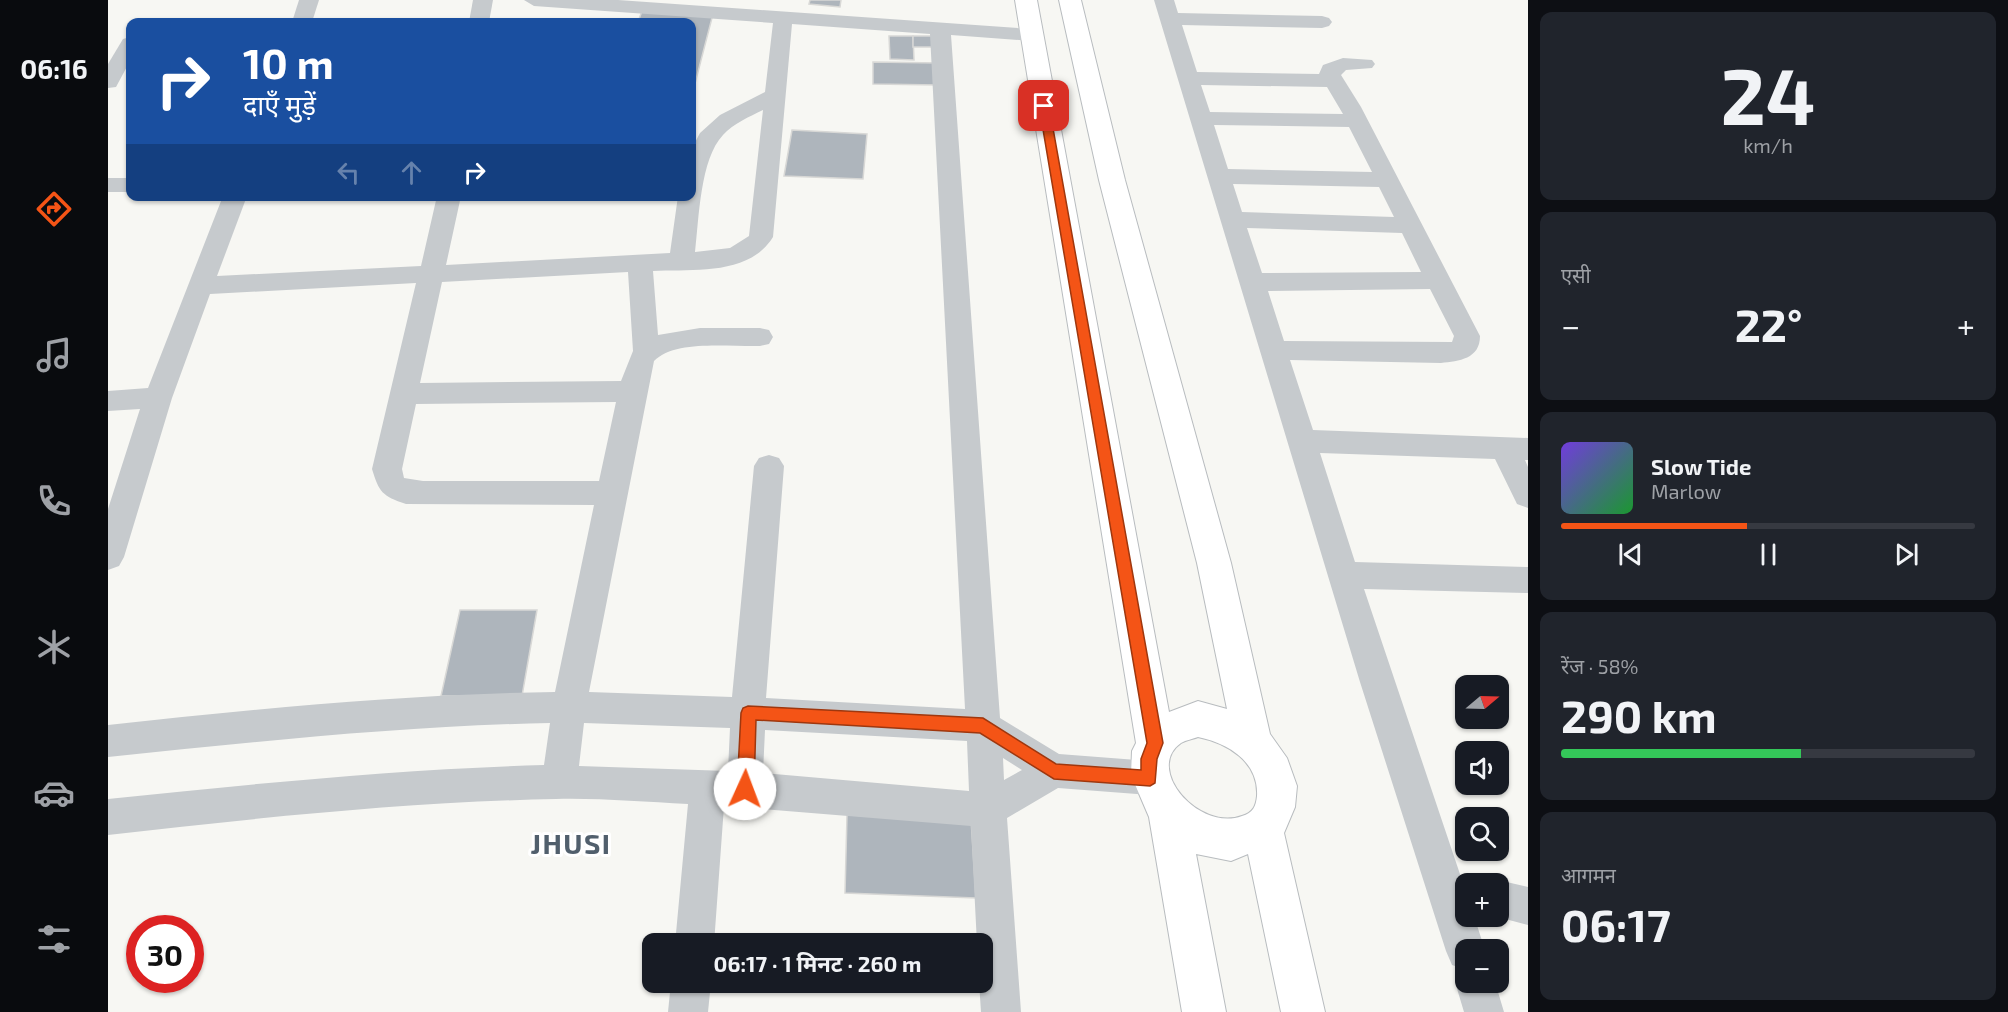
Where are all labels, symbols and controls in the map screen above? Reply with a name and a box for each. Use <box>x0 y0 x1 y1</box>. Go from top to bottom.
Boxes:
text: 10 m <box>243 37 334 87</box>
icon: right <box>144 42 222 120</box>
text: 24 <box>1720 47 1816 141</box>
text: 06:16 <box>20 52 88 84</box>
pin <box>1018 80 1069 131</box>
text: दाएँ मुड़ें <box>243 88 316 120</box>
icon: arrive <box>1027 89 1060 122</box>
text: km/h <box>1743 133 1793 157</box>
icon: left <box>332 156 365 189</box>
icon: ahead <box>395 156 428 189</box>
icon: right <box>458 156 491 189</box>
icon: directions <box>33 188 75 230</box>
text: एसी <box>1561 263 1591 287</box>
text: 22° <box>1735 297 1802 351</box>
text: − <box>1561 305 1580 345</box>
text: + <box>1957 305 1975 345</box>
icon: music <box>33 334 75 376</box>
text: Slow Tide <box>1651 453 1751 479</box>
text: Marlow <box>1651 479 1721 503</box>
icon: phone <box>33 480 75 522</box>
icon: previous <box>1614 538 1647 571</box>
icon: pause <box>1752 538 1785 571</box>
icon: next <box>1890 538 1923 571</box>
icon: climate <box>33 626 75 668</box>
text: रेंज · 58% <box>1561 654 1638 678</box>
north arrow <box>1455 675 1509 729</box>
map controls <box>1455 675 1509 993</box>
text: 290 km <box>1561 688 1717 742</box>
button: sound <box>1455 741 1509 795</box>
position arrow <box>713 757 777 821</box>
icon: car <box>33 772 75 814</box>
button: search <box>1455 807 1509 861</box>
district label: JHUSI <box>530 826 612 860</box>
text: आगमन <box>1561 863 1616 887</box>
button: + <box>1455 873 1509 927</box>
text: 06:17 <box>1561 897 1671 951</box>
speed limit sign: 30 <box>126 915 204 993</box>
icon: filters <box>33 918 75 960</box>
button: − <box>1455 939 1509 993</box>
text: 06:17 · 1 मिनट · 260 m <box>714 950 921 976</box>

